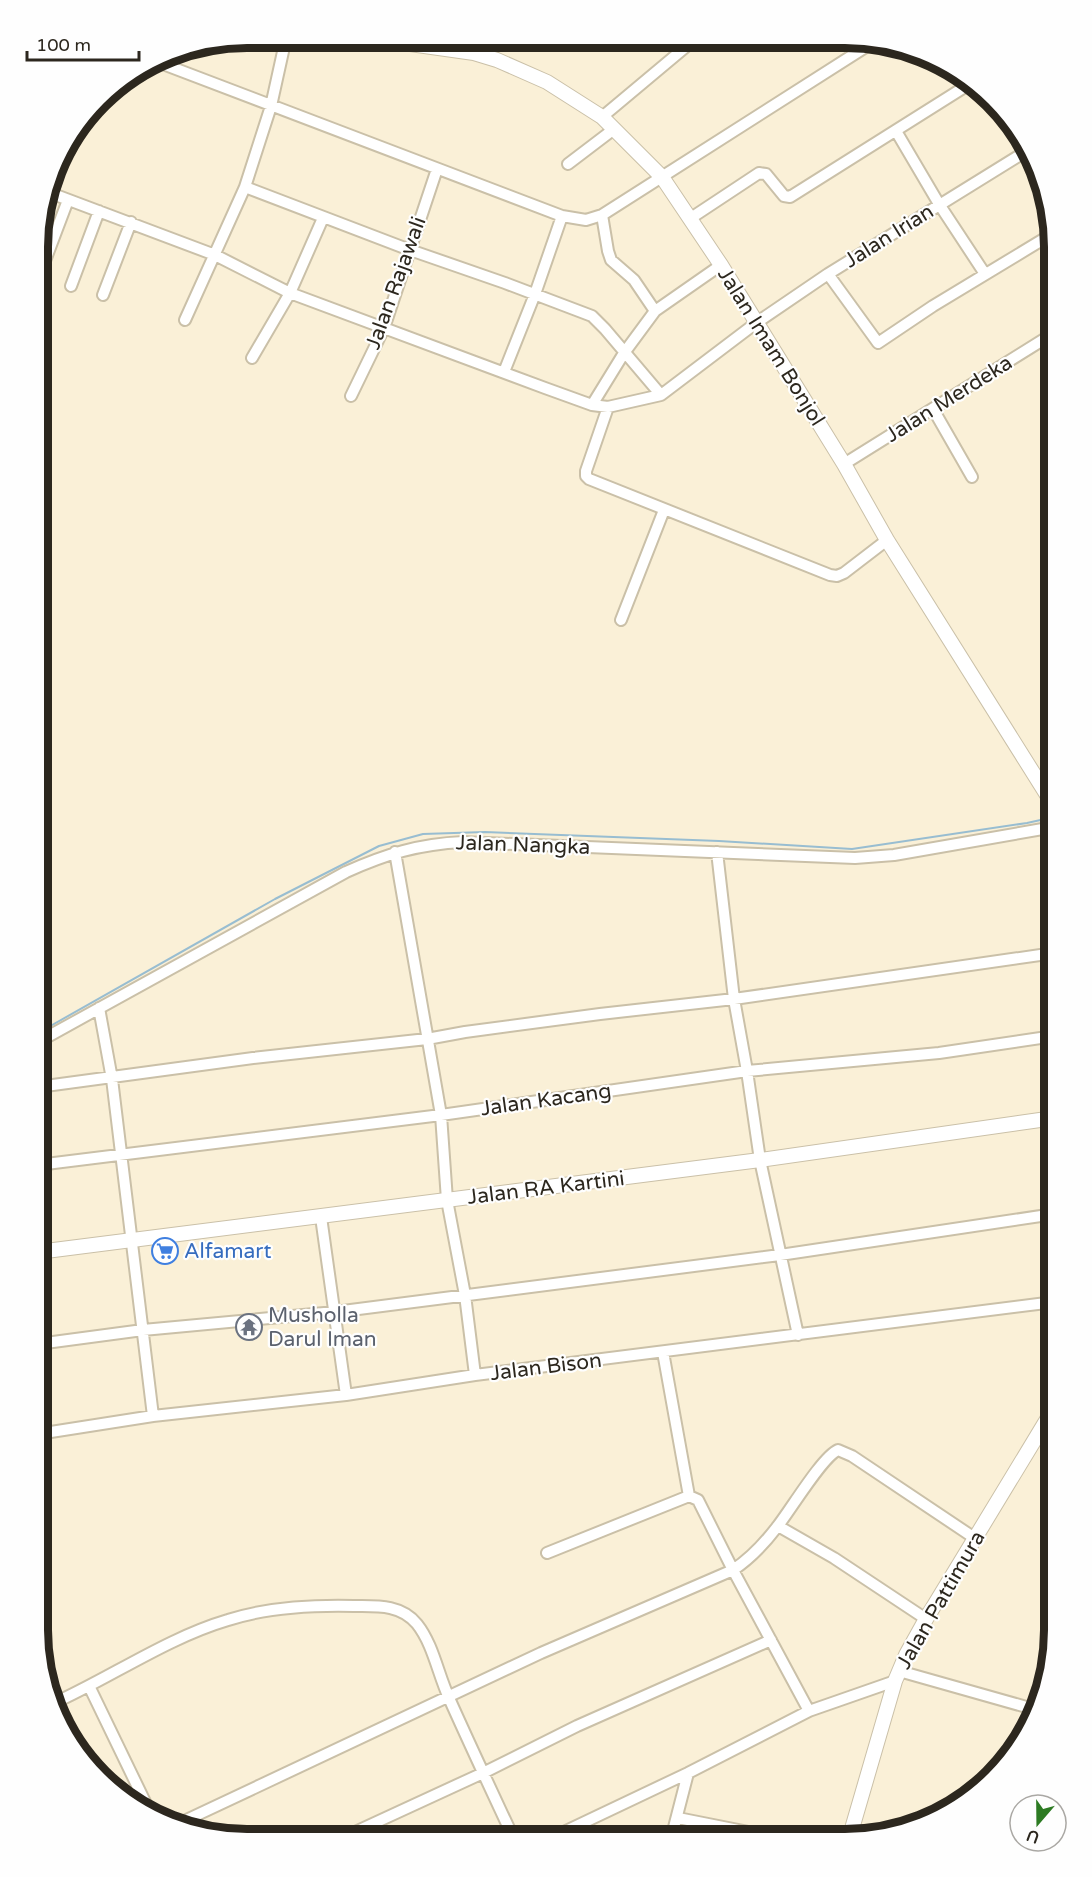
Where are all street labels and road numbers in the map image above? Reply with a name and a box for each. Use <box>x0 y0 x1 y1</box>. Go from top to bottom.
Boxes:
street label: Jalan Irian <box>840 199 938 273</box>
street label: Jalan Rajawali <box>360 213 432 353</box>
street label: Jalan Imam Bonjol <box>712 263 830 431</box>
street label: Jalan Merdeka <box>881 350 1017 448</box>
street label: Jalan Nangka <box>455 830 591 860</box>
street label: Jalan Kacang <box>479 1078 613 1122</box>
street label: Jalan RA Kartini <box>466 1166 626 1210</box>
street label: Jalan Bison <box>489 1348 603 1386</box>
street label: Jalan Pattimura <box>891 1527 991 1673</box>

